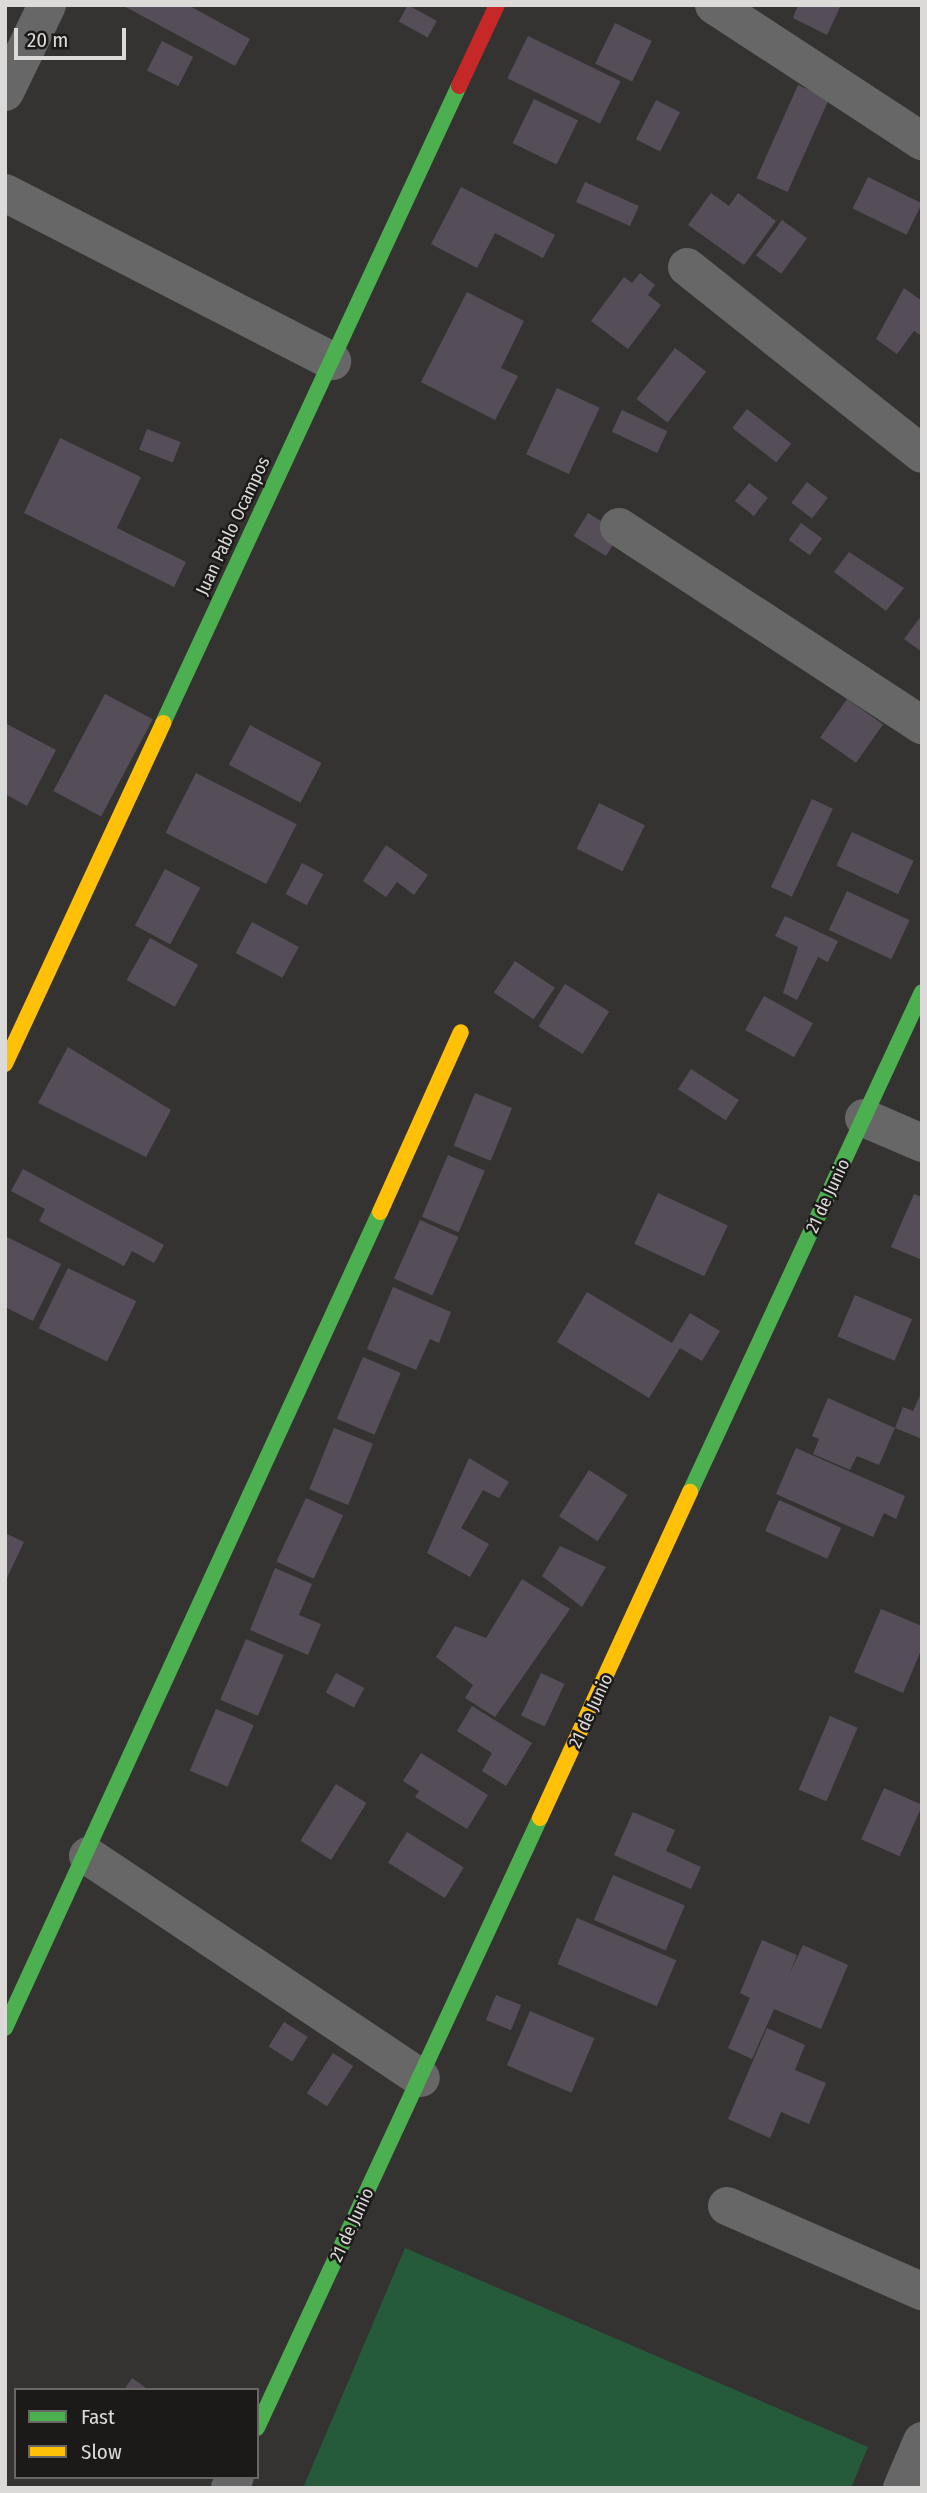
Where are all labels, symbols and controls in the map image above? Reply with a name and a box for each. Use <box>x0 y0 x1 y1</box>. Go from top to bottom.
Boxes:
scale bar <box>18 14 130 58</box>
text: 20 m <box>27 27 68 53</box>
street label: Juan Pablo Ocampos <box>191 453 275 599</box>
street label: 21 de Junio <box>801 1155 855 1237</box>
street label: 21 de Junio <box>564 1670 618 1752</box>
street label: 21 de Junio <box>325 2184 379 2266</box>
legend <box>14 2388 259 2479</box>
text: Fast <box>81 2404 115 2430</box>
text: Slow <box>81 2439 122 2465</box>

